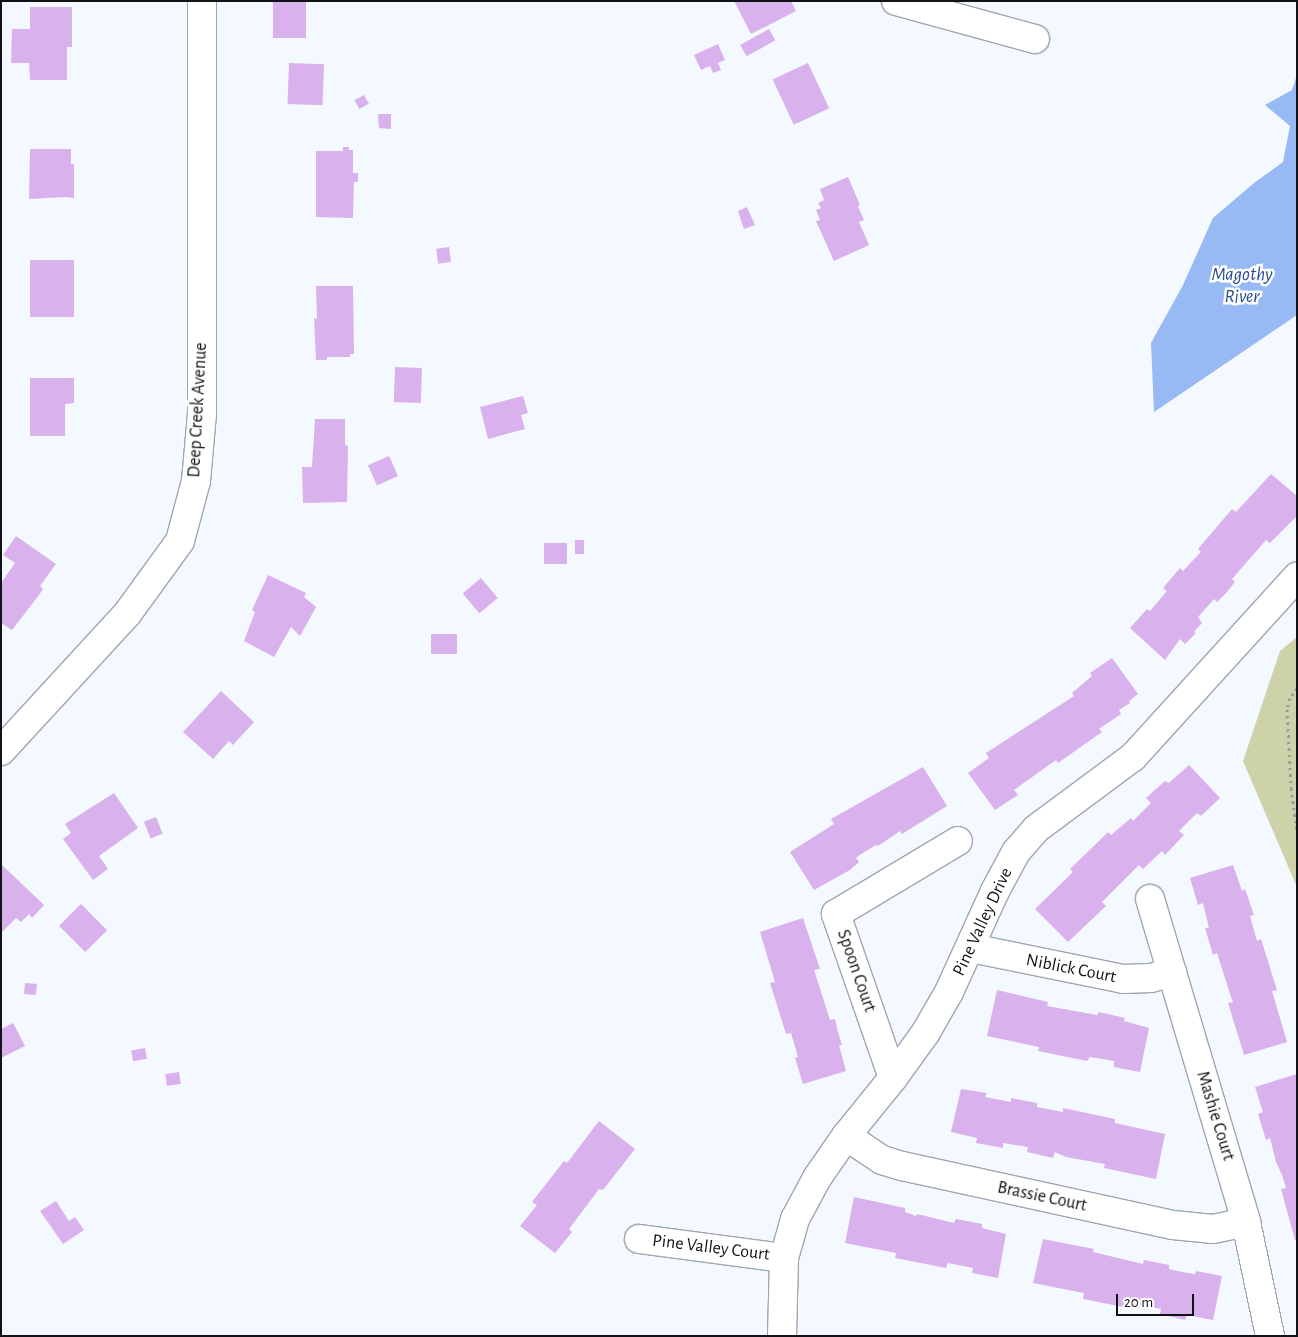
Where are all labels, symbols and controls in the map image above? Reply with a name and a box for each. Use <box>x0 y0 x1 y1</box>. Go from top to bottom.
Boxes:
water label: Magothy River <box>1211 264 1273 308</box>
street label: Deep Creek Avenue <box>184 342 212 478</box>
street label: Pine Valley Drive <box>948 864 1018 980</box>
street label: Spoon Court <box>832 927 880 1015</box>
street label: Niblick Court <box>1024 950 1118 988</box>
street label: Mashie Court <box>1191 1069 1239 1163</box>
street label: Brassie Court <box>995 1177 1089 1217</box>
street label: Pine Valley Court <box>651 1230 771 1266</box>
scale bar <box>1118 1284 1196 1316</box>
text: 20 m <box>1124 1295 1153 1310</box>

